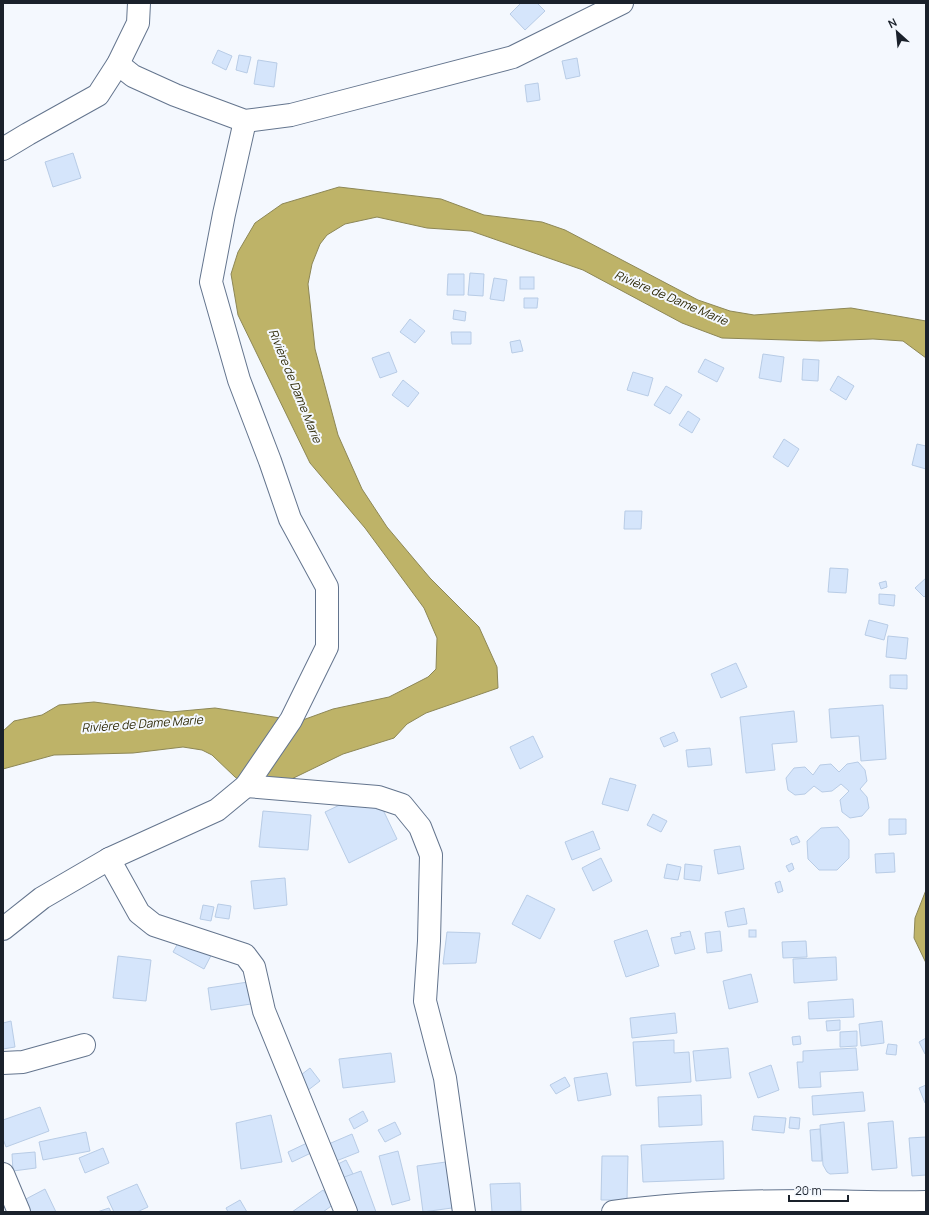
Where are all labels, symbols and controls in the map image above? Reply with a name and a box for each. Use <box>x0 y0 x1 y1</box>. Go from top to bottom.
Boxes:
north arrow <box>877 12 917 52</box>
text: N <box>885 14 899 31</box>
water label: Rivière de Dame Marie <box>612 266 731 330</box>
water label: Rivière de Dame Marie <box>265 326 326 446</box>
water label: Rivière de Dame Marie <box>81 711 204 736</box>
scale bar <box>789 1177 848 1203</box>
text: 20 m <box>795 1182 822 1199</box>

